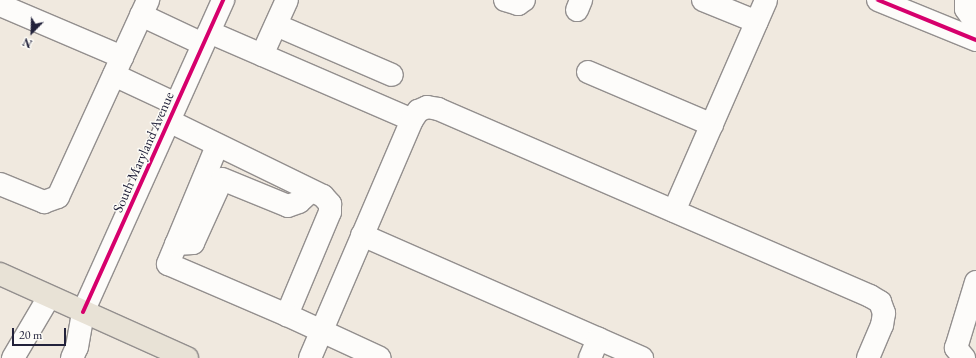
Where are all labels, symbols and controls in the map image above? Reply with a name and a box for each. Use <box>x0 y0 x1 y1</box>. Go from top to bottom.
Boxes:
north arrow <box>12 12 52 52</box>
text: N <box>20 35 34 51</box>
street label: South Maryland Avenue <box>109 89 177 215</box>
scale bar <box>14 320 68 346</box>
text: 20 m <box>19 327 42 343</box>

